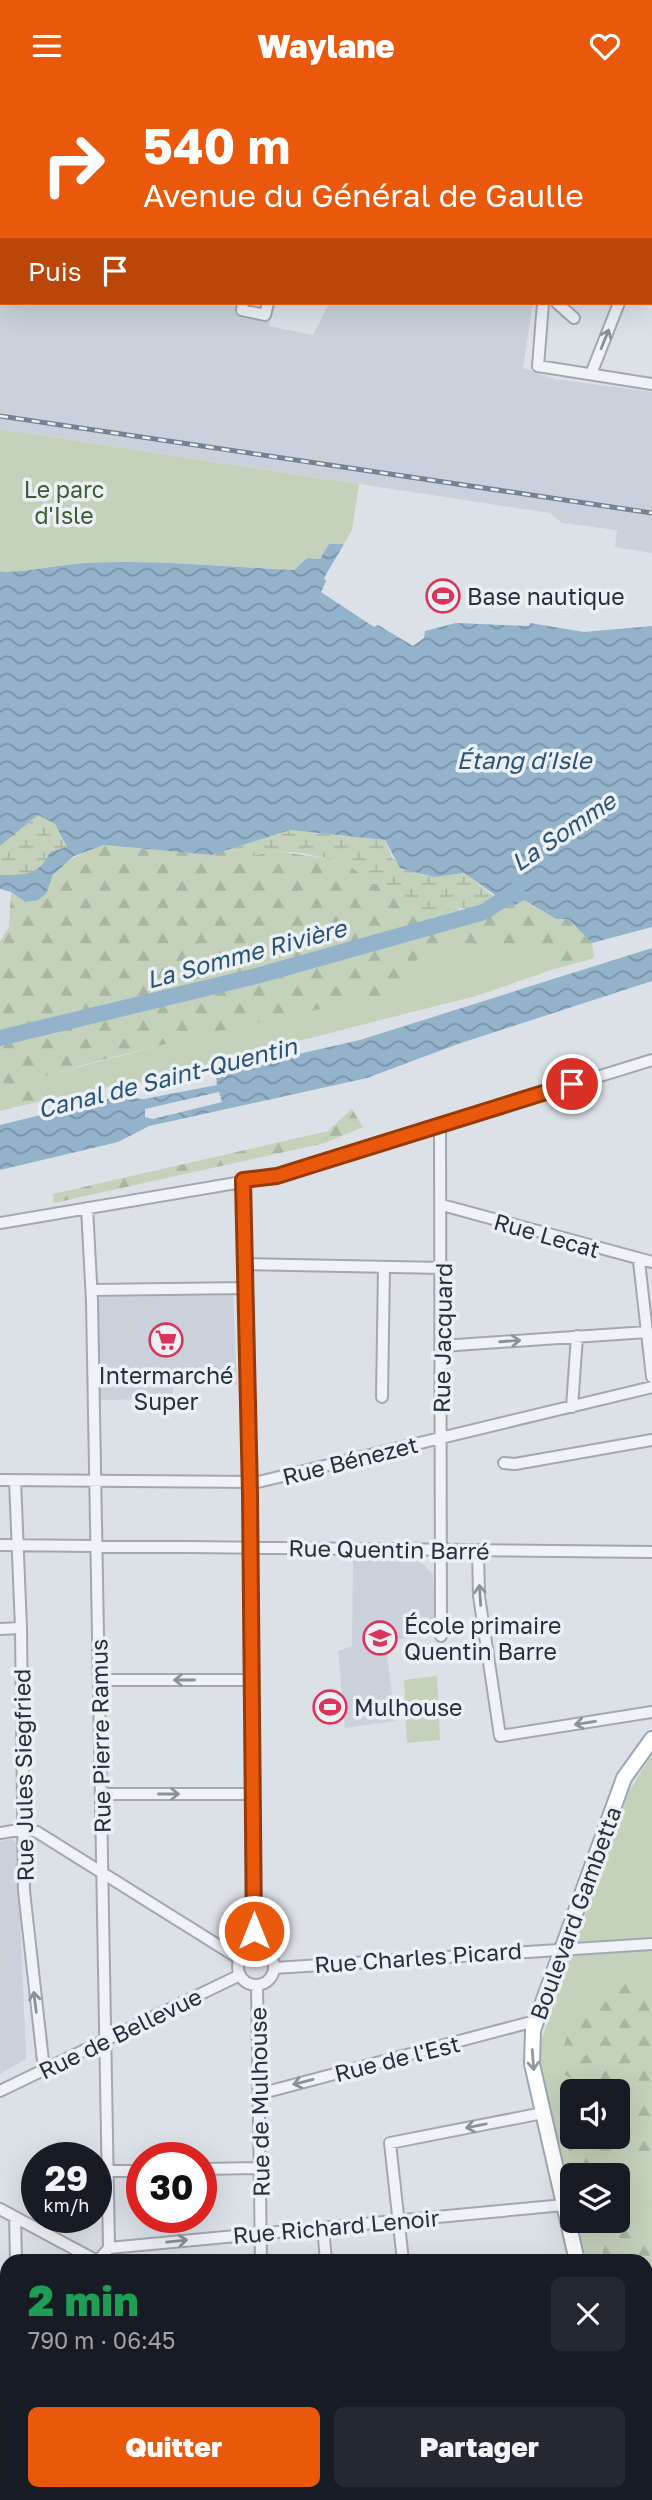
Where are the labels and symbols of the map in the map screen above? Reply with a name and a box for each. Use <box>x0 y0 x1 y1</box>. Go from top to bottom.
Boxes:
one-way arrow <box>599 328 612 350</box>
park label: Le parc d'Isle <box>24 475 104 529</box>
sports icon: Base nautique <box>424 577 462 615</box>
place label: Base nautique <box>467 582 625 610</box>
water label: Étang d'Isle <box>457 745 594 775</box>
water label: La Somme <box>505 784 622 876</box>
water label: La Somme Rivière <box>143 912 351 994</box>
water label: Canal de Saint-Quentin <box>34 1030 301 1123</box>
pin <box>542 1054 602 1114</box>
street label: Rue Lecat <box>491 1207 603 1263</box>
street label: Rue Jacquard <box>427 1263 457 1413</box>
supermarket icon: Intermarché Super <box>147 1321 185 1359</box>
one-way arrow <box>498 1334 521 1347</box>
place label: Intermarché Super <box>99 1361 233 1415</box>
street label: Rue Bénezet <box>279 1430 421 1490</box>
street label: Rue Quentin Barré <box>288 1533 490 1565</box>
one-way arrow <box>473 1584 486 1607</box>
place label: École primaire Quentin Barre <box>404 1611 561 1665</box>
school or university icon: École primaire Quentin Barre <box>361 1619 399 1657</box>
street label: Rue Pierre Ramus <box>84 1639 116 1833</box>
street label: Rue Jules Siegfried <box>7 1668 39 1882</box>
one-way arrow <box>173 1673 196 1687</box>
sports icon: Mulhouse <box>311 1688 349 1726</box>
place label: Mulhouse <box>354 1693 462 1721</box>
one-way arrow <box>574 1717 596 1730</box>
one-way arrow <box>157 1787 180 1801</box>
street label: Boulevard Gambetta <box>523 1802 627 2024</box>
position arrow <box>217 1894 291 1968</box>
street label: Rue Charles Picard <box>313 1936 523 1978</box>
street label: Rue de Bellevue <box>34 1981 206 2085</box>
one-way arrow <box>28 1991 41 2014</box>
street label: Rue de Mulhouse <box>243 2007 275 2197</box>
street label: Rue de l'Est <box>331 2029 463 2087</box>
one-way arrow <box>527 2049 540 2072</box>
one-way arrow <box>292 2076 315 2089</box>
one-way arrow <box>465 2119 488 2133</box>
speed limit sign: 30 <box>126 2142 217 2233</box>
street label: Rue Richard Lenoir <box>231 2203 441 2249</box>
one-way arrow <box>165 2234 187 2247</box>

